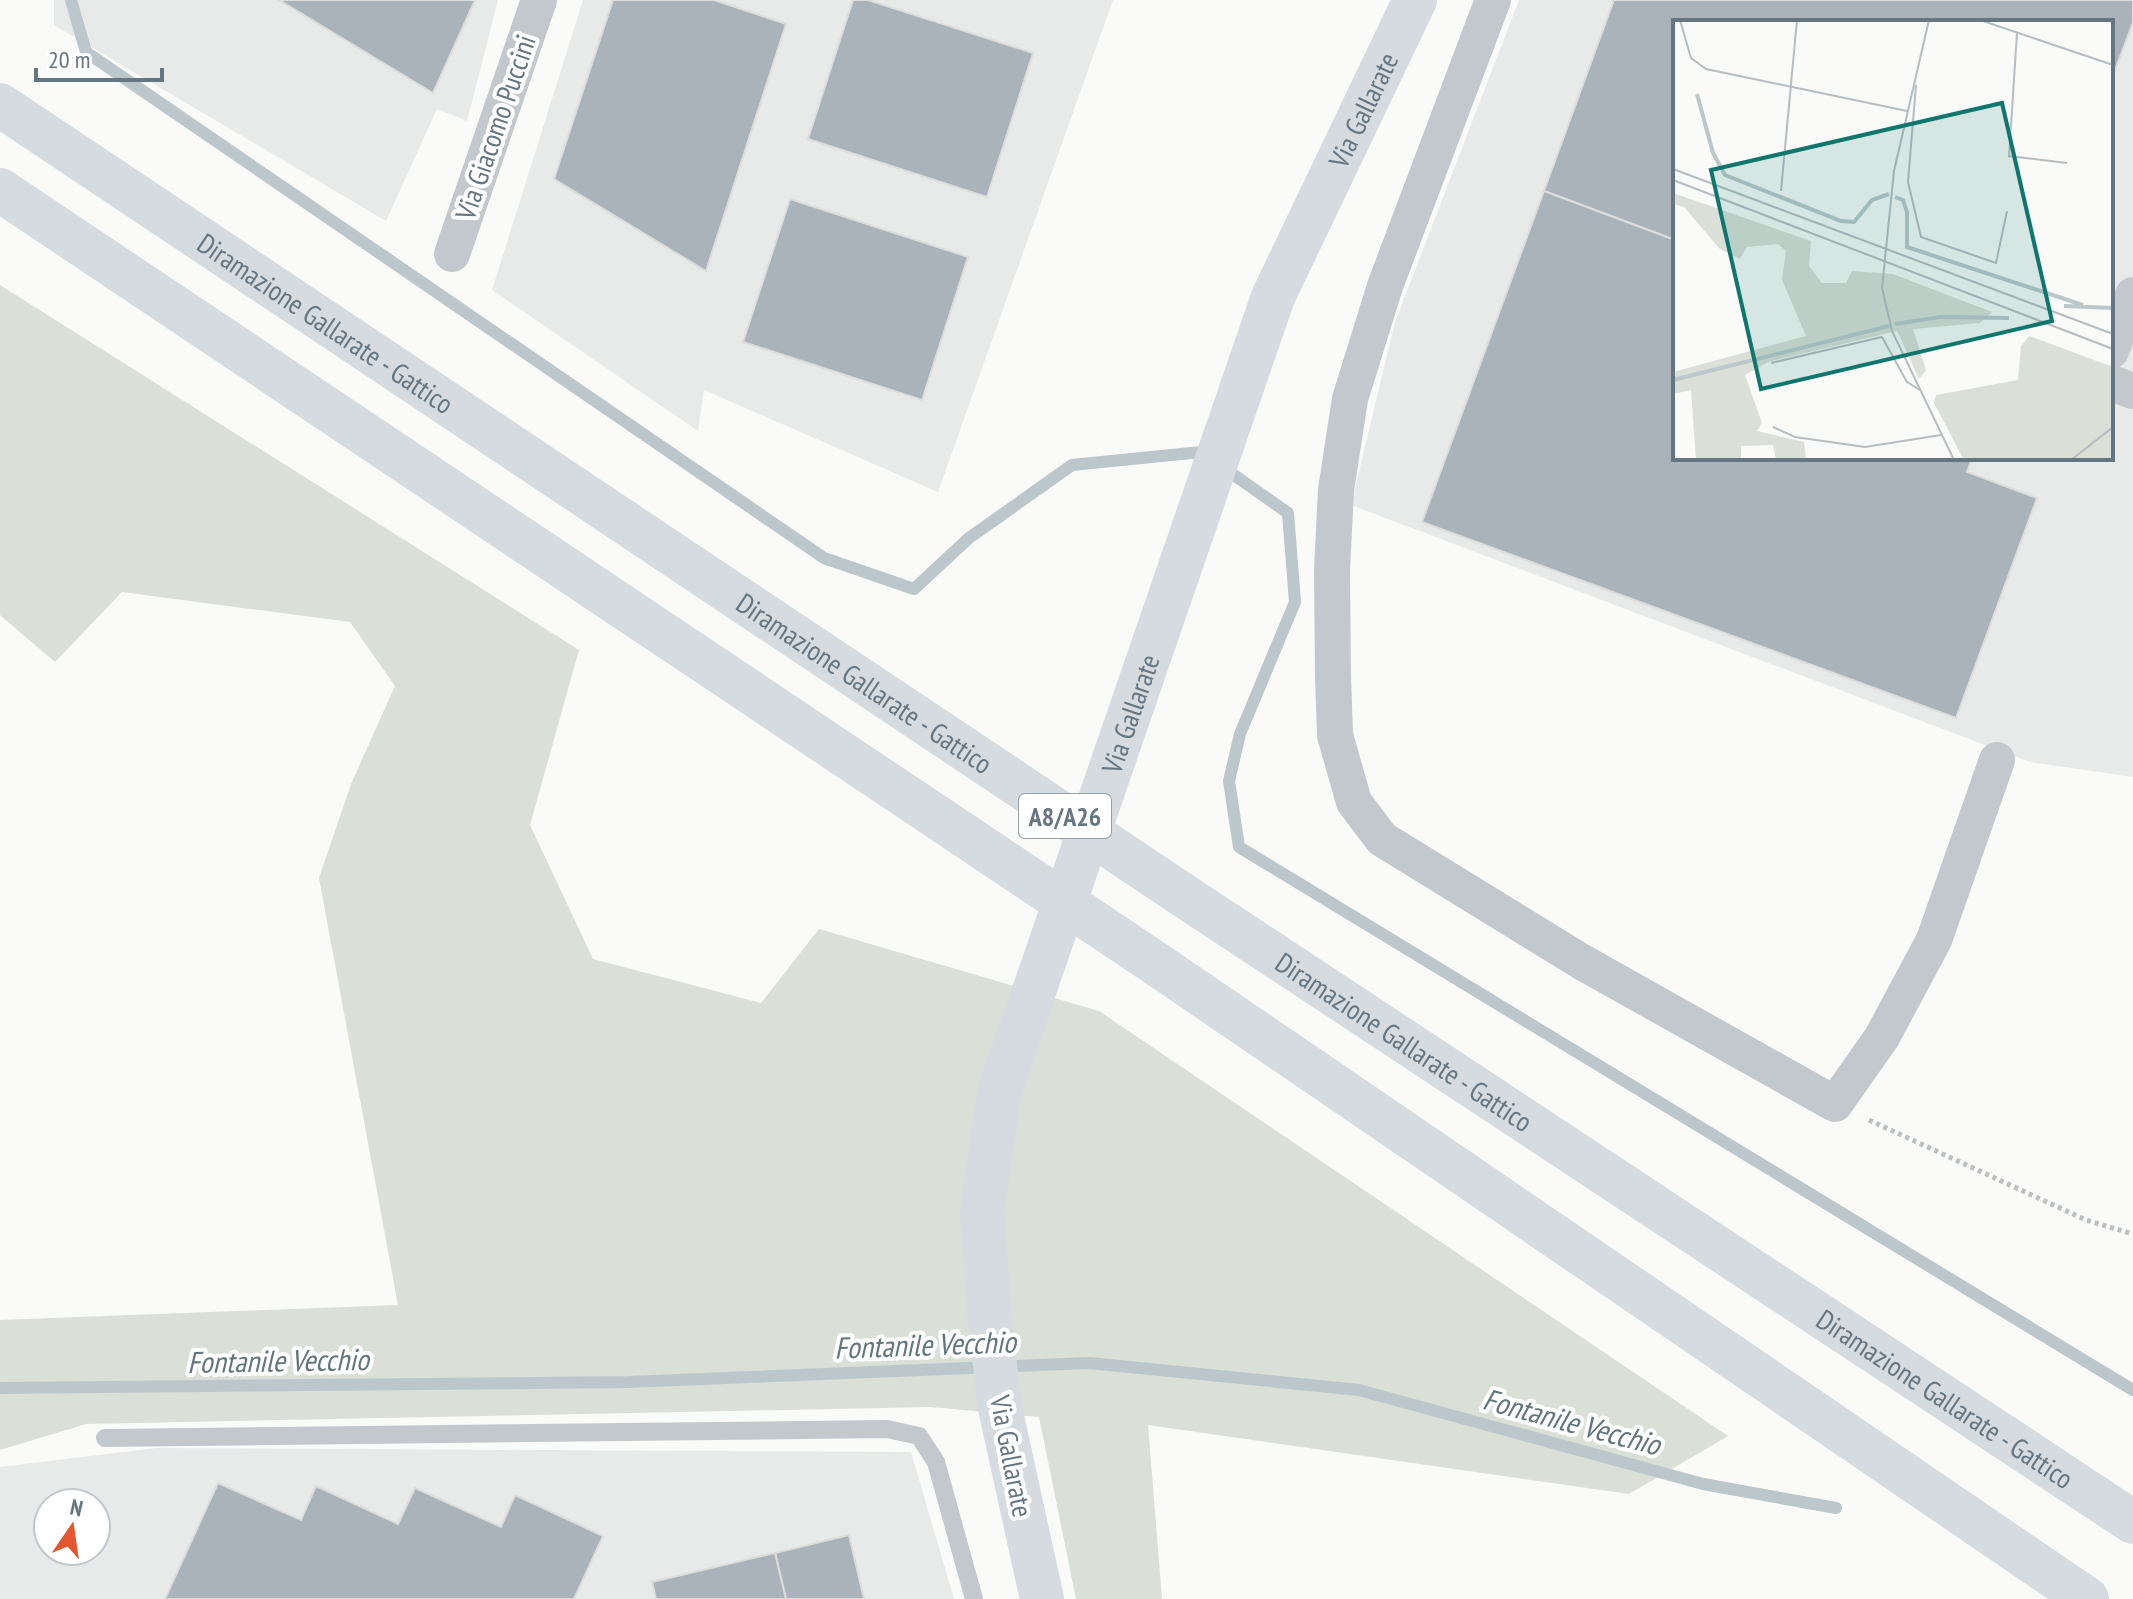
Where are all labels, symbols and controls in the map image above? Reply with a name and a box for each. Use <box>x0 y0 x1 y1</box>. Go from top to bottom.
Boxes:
inset map <box>1673 20 2113 460</box>
street label: Via Giacomo Puccini <box>446 30 544 225</box>
scale bar <box>36 32 162 82</box>
text: 20 m <box>48 44 90 75</box>
street label: Via Gallarate <box>1319 46 1406 174</box>
street label: Diramazione Gallarate - Gattico <box>191 224 461 421</box>
street label: Diramazione Gallarate - Gattico <box>730 584 1000 781</box>
street label: Via Gallarate <box>1092 649 1167 779</box>
road number: A8/A26 <box>1019 794 1111 838</box>
street label: Diramazione Gallarate - Gattico <box>1269 943 1540 1139</box>
street label: Diramazione Gallarate - Gattico <box>1810 1300 2081 1496</box>
water label: Fontanile Vecchio <box>834 1321 1018 1367</box>
water label: Fontanile Vecchio <box>187 1339 371 1381</box>
water label: Fontanile Vecchio <box>1479 1379 1667 1464</box>
street label: Via Gallarate <box>982 1391 1042 1520</box>
north arrow <box>32 1487 112 1567</box>
text: N <box>68 1493 85 1522</box>

